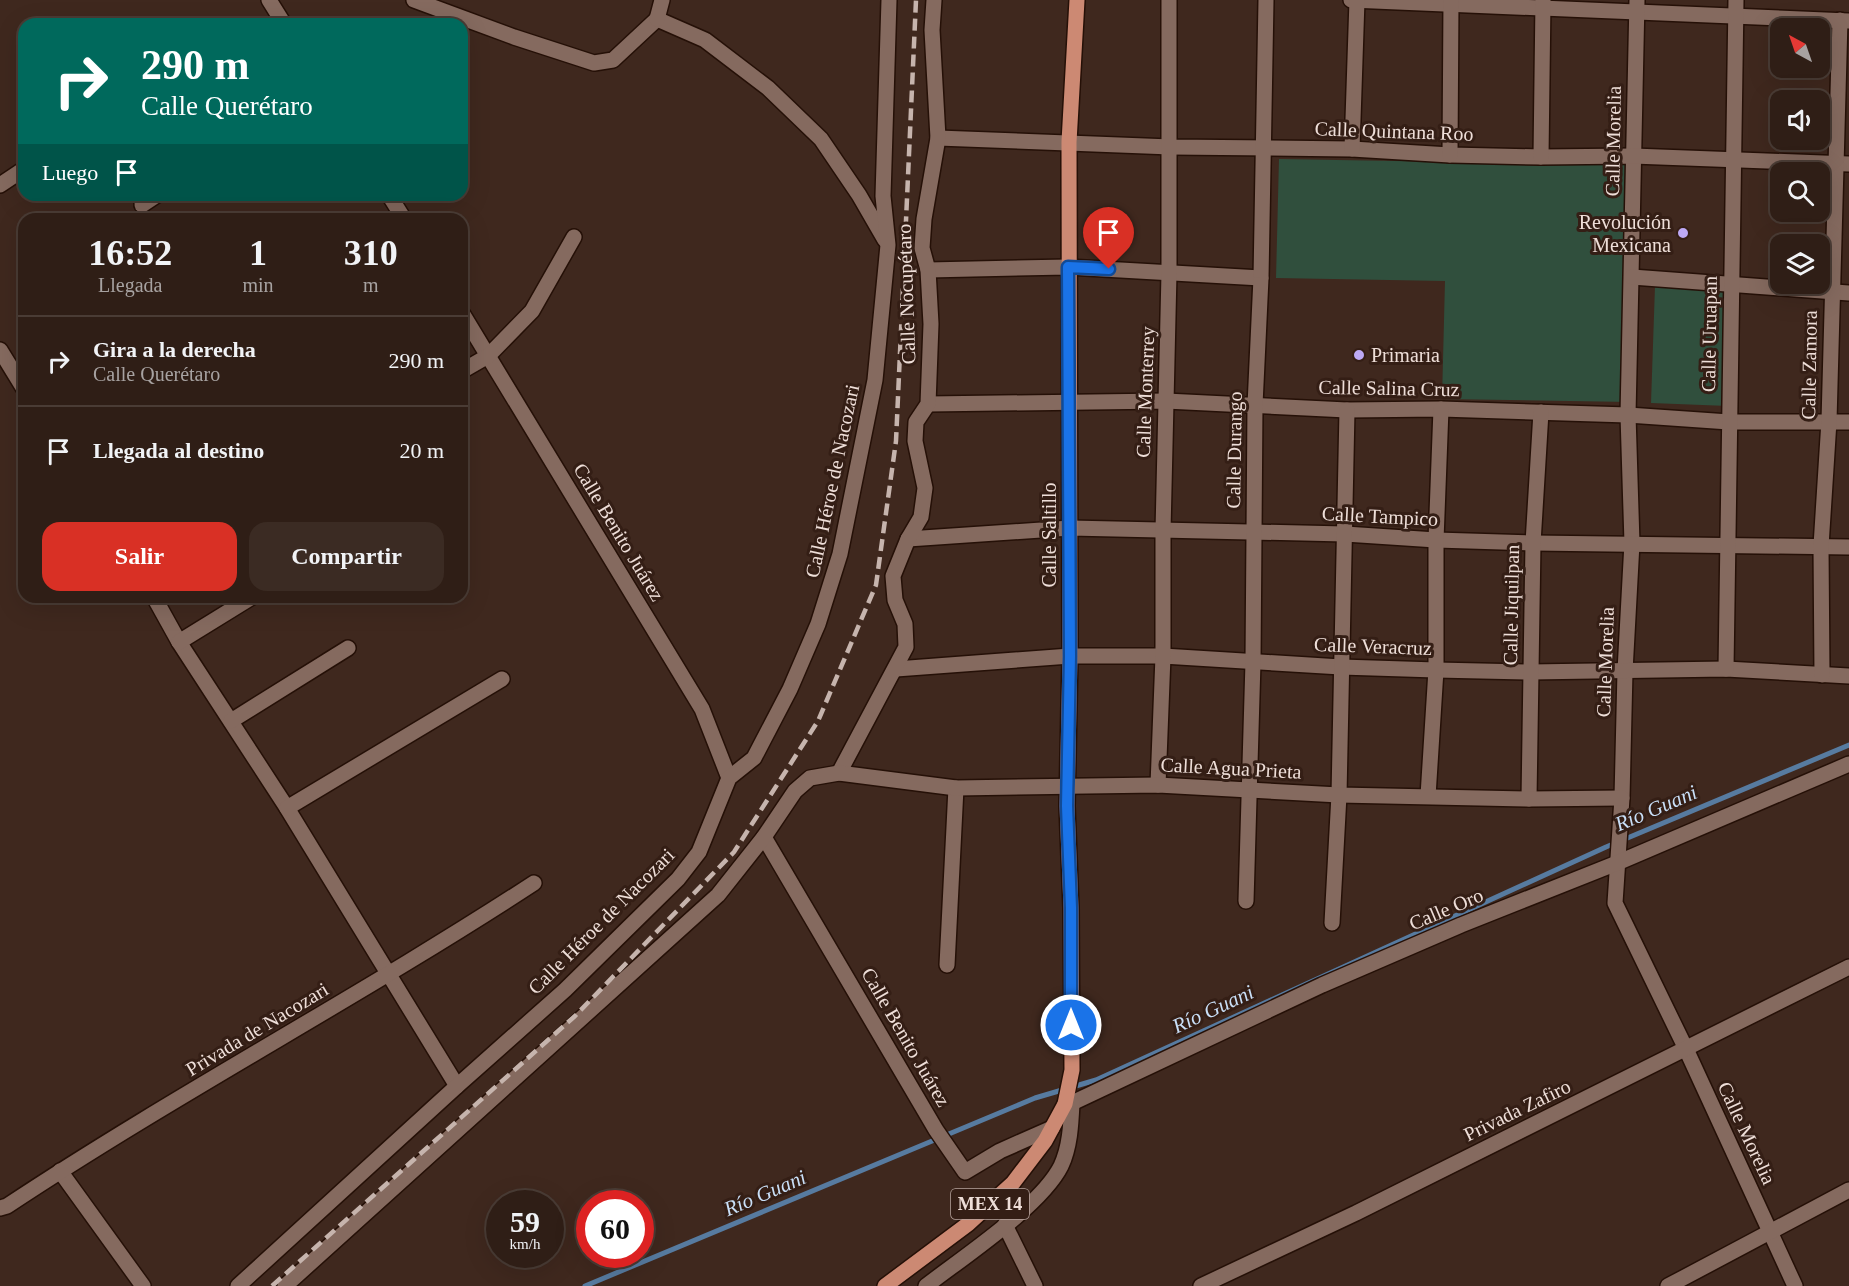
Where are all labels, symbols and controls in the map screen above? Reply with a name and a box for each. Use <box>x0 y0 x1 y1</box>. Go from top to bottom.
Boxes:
north arrow <box>1770 18 1830 78</box>
map controls <box>1770 18 1830 294</box>
icon: right <box>42 42 120 120</box>
text: 290 m <box>141 42 250 88</box>
street label: Calle Morelia <box>1601 85 1625 196</box>
button: sound <box>1770 90 1830 150</box>
text: Calle Querétaro <box>141 91 313 121</box>
street label: Calle Quintana Roo <box>1314 117 1474 145</box>
icon: arrive <box>110 156 143 189</box>
text: Luego <box>42 160 98 185</box>
button: search <box>1770 162 1830 222</box>
pin <box>1083 207 1134 269</box>
place label: Revolución Mexicana <box>1579 211 1671 256</box>
icon: arrive <box>1092 216 1125 249</box>
street label: Calle Nocupétaro <box>893 223 920 365</box>
marker: Revolución Mexicana <box>1676 226 1690 240</box>
text: 16:52 <box>88 233 172 273</box>
text: 1 <box>249 233 267 273</box>
text: 310 <box>344 233 398 273</box>
button: layers <box>1770 234 1830 294</box>
text: Llegada <box>98 274 162 296</box>
text: min <box>242 274 274 296</box>
text: m <box>363 274 379 296</box>
street label: Calle Uruapan <box>1697 276 1722 392</box>
street label: Calle Zamora <box>1797 310 1821 420</box>
street label: Calle Monterrey <box>1132 326 1159 458</box>
text: Gira a la derecha <box>93 337 256 362</box>
place label: Primaria <box>1371 344 1440 366</box>
icon: right <box>42 345 75 378</box>
text: 290 m <box>388 348 444 373</box>
marker: Primaria <box>1352 348 1366 362</box>
text: Calle Querétaro <box>93 363 220 385</box>
street label: Calle Salina Cruz <box>1318 376 1460 400</box>
street label: Calle Héroe de Nacozari <box>801 382 863 580</box>
street label: Calle Durango <box>1222 391 1247 509</box>
icon: arrive <box>42 435 75 468</box>
text: Llegada al destino <box>93 438 264 463</box>
text: 20 m <box>399 438 444 463</box>
street label: Calle Benito Juárez <box>569 459 669 605</box>
street label: Calle Saltillo <box>1038 483 1060 588</box>
street label: Calle Tampico <box>1321 502 1439 531</box>
button: Salir <box>42 522 237 591</box>
button: Compartir <box>249 522 444 591</box>
street label: Calle Jiquilpan <box>1499 545 1524 665</box>
street label: Calle Morelia <box>1592 606 1618 718</box>
street label: Calle Veracruz <box>1314 633 1432 659</box>
street label: Calle Agua Prieta <box>1160 753 1302 784</box>
water label: Río Guani <box>1610 780 1701 836</box>
street label: Calle Héroe de Nacozari <box>524 843 679 998</box>
street label: Calle Oro <box>1406 884 1486 934</box>
street label: Calle Benito Juárez <box>857 964 955 1110</box>
street label: Privada de Nacozari <box>182 978 333 1080</box>
water label: Río Guani <box>1168 980 1258 1039</box>
position arrow <box>1039 993 1103 1057</box>
street label: Privada Zafiro <box>1460 1075 1574 1145</box>
street label: Calle Morelia <box>1714 1078 1780 1188</box>
water label: Río Guani <box>719 1165 810 1221</box>
road number: MEX 14 <box>951 1189 1029 1219</box>
speed limit sign: 60 <box>576 1190 654 1268</box>
text: 59 <box>510 1205 540 1238</box>
text: km/h <box>510 1236 540 1252</box>

